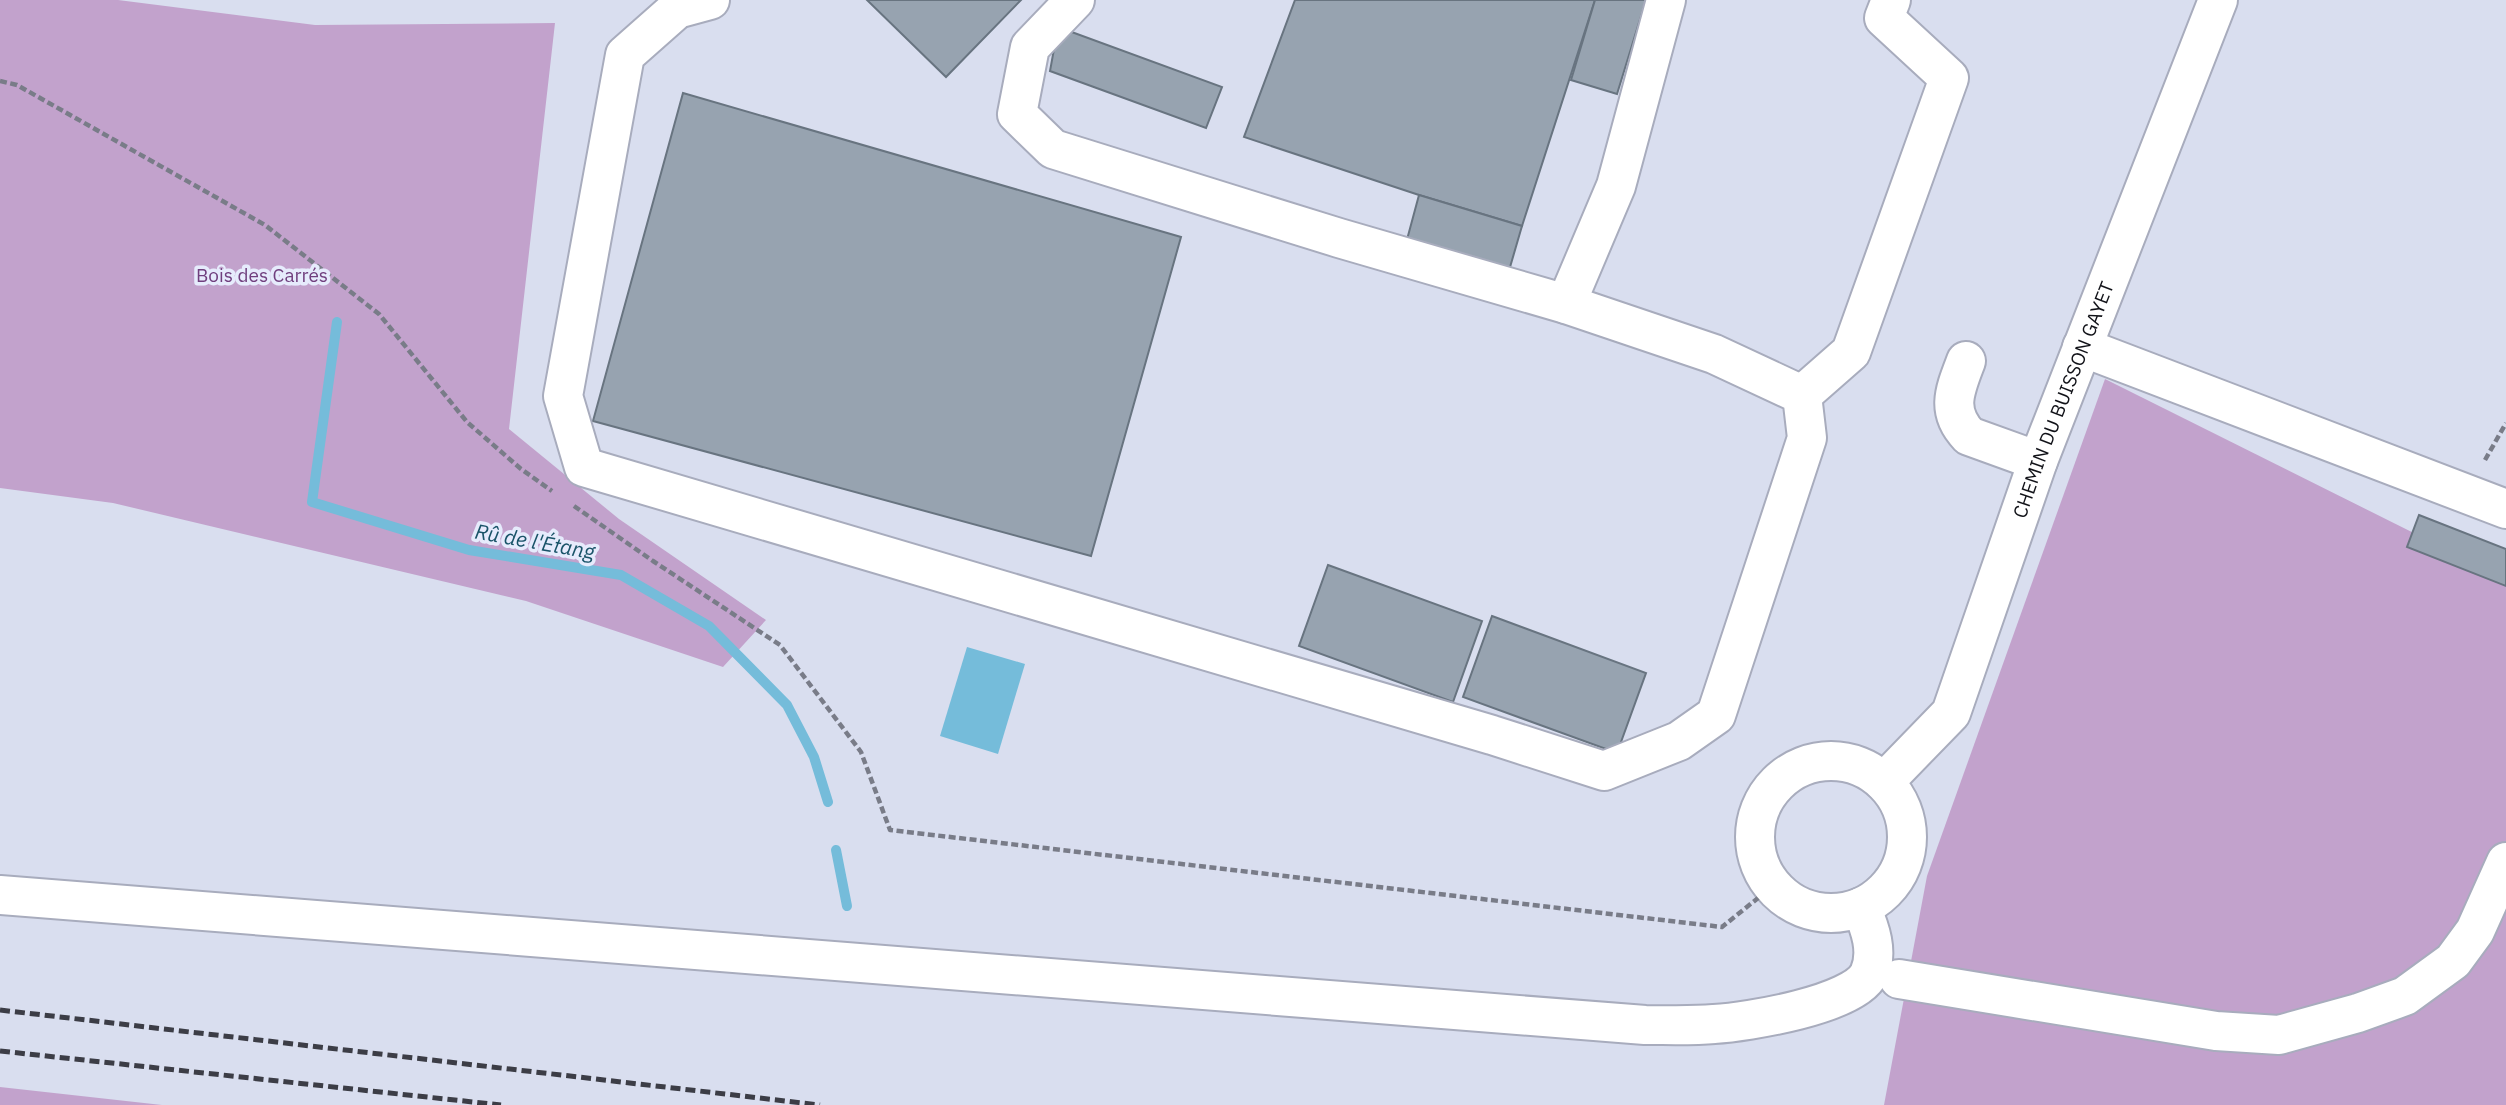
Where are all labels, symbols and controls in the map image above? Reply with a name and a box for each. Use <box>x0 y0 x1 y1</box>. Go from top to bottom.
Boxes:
park label: Bois des Carrés <box>196 263 328 287</box>
street label: CHEMIN DU BUISSON GAYET <box>2007 278 2119 521</box>
water label: Rû de l'Étang <box>473 517 598 566</box>

